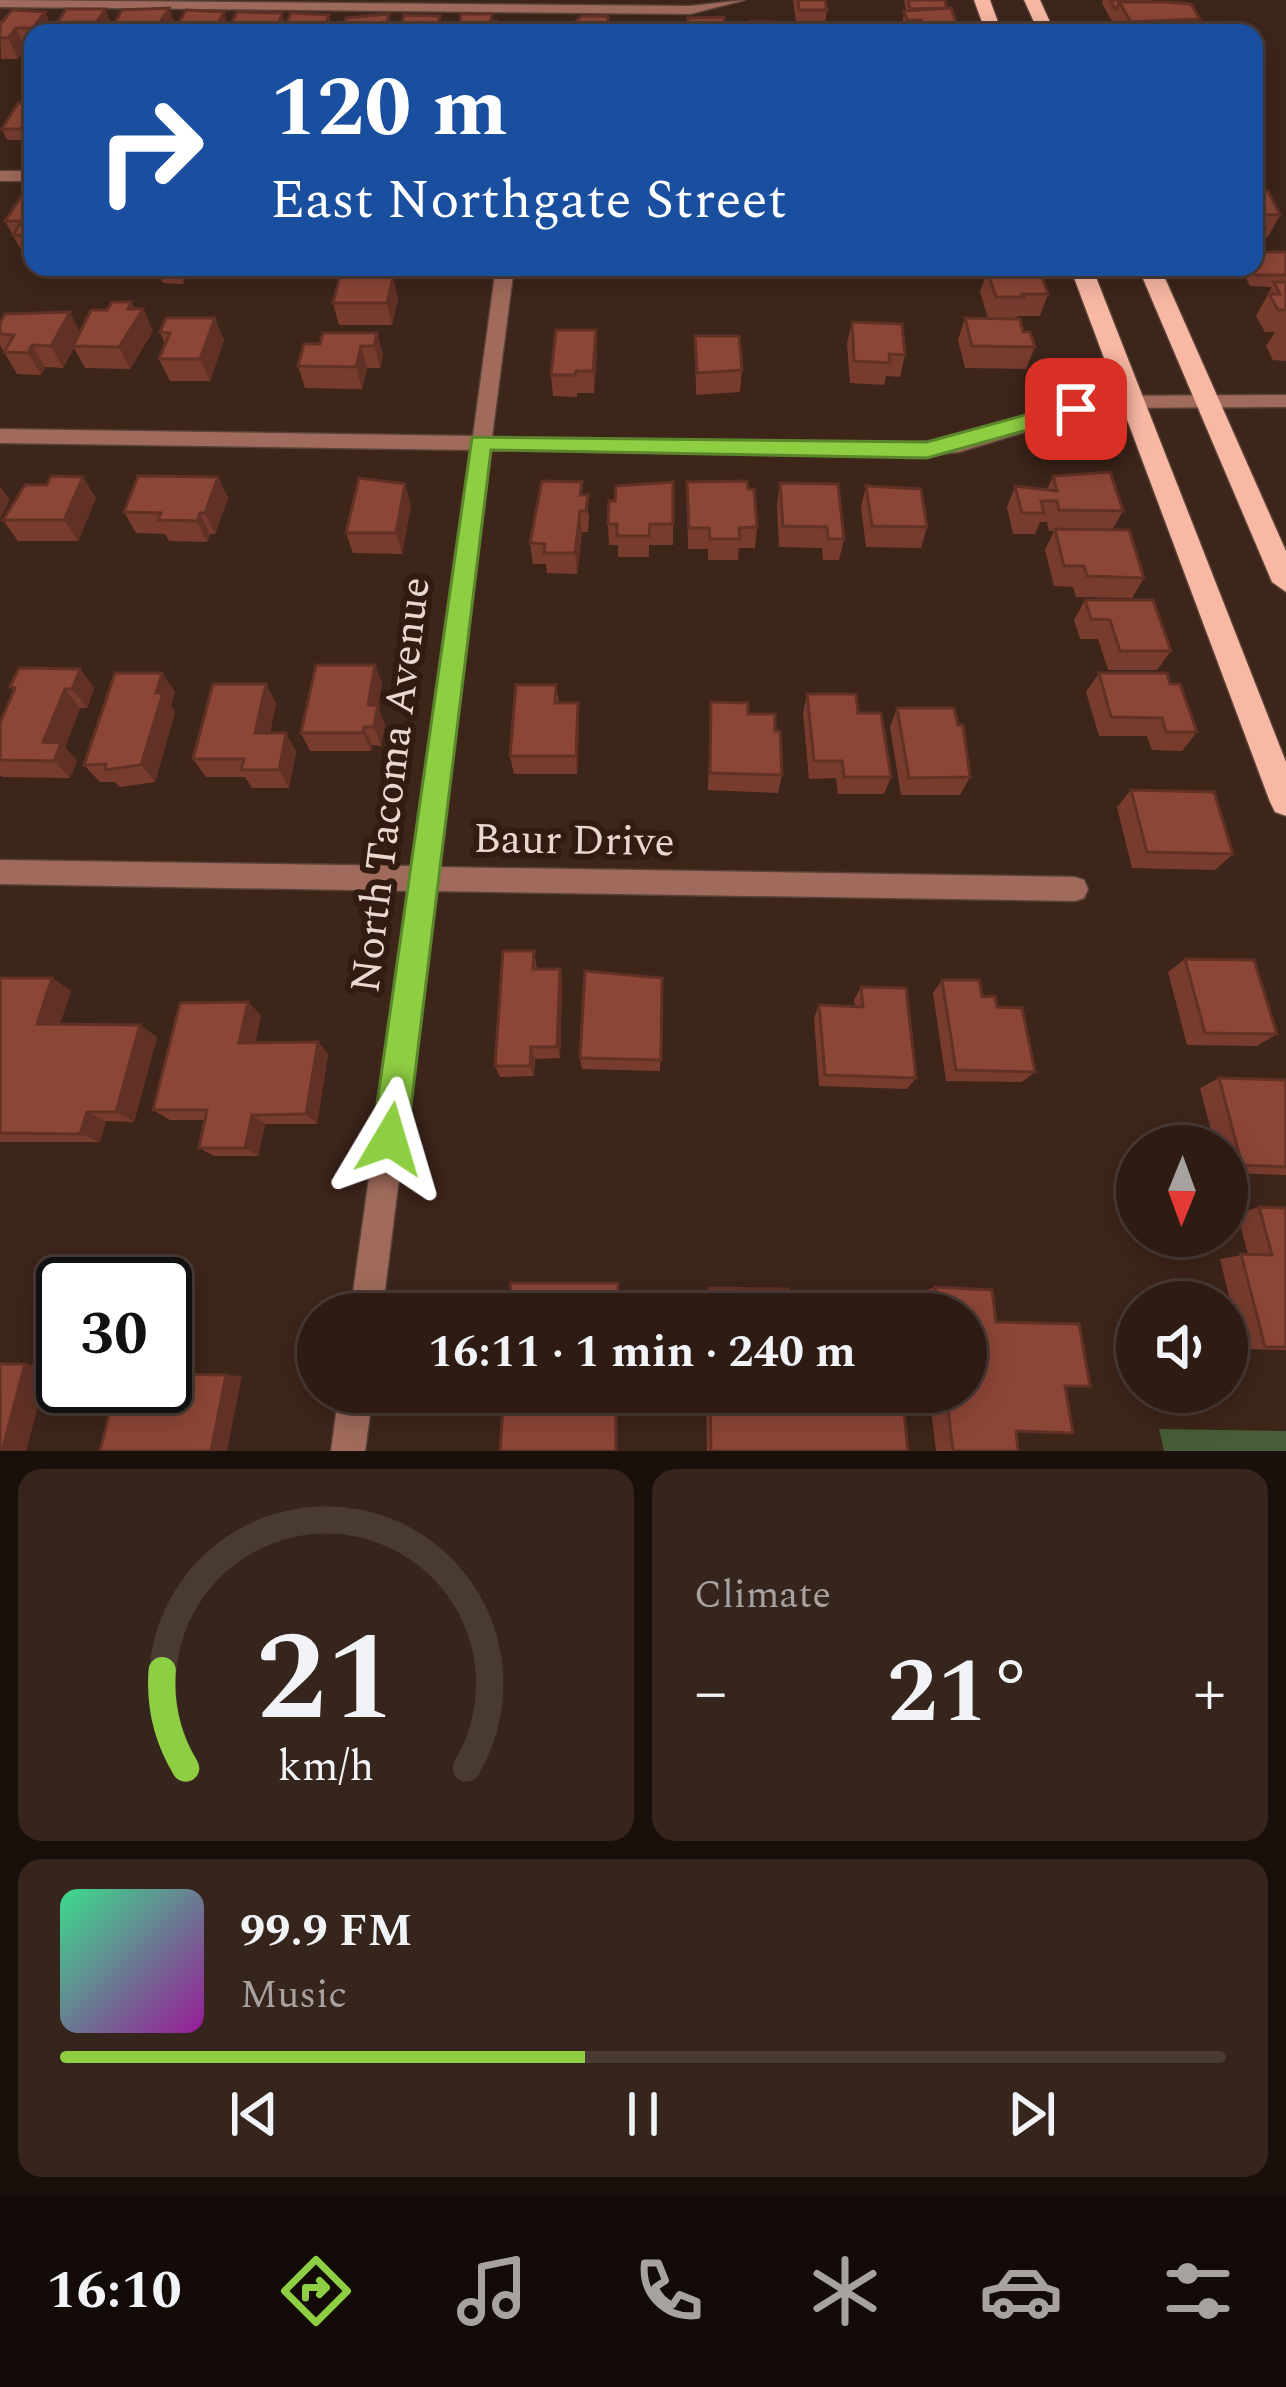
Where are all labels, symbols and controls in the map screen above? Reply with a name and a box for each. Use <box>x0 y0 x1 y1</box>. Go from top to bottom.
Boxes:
text: 120 m <box>270 45 508 173</box>
icon: right <box>72 72 228 228</box>
text: East Northgate Street <box>270 160 787 242</box>
pin <box>1025 358 1127 460</box>
icon: arrive <box>1043 376 1109 442</box>
street label: North Tacoma Avenue <box>334 574 448 996</box>
street label: Baur Drive <box>473 808 675 874</box>
position arrow <box>327 1076 453 1202</box>
north arrow <box>1116 1125 1248 1257</box>
map controls <box>1116 1125 1248 1413</box>
speed limit sign: 30 <box>36 1257 192 1413</box>
button: sound <box>1116 1281 1248 1413</box>
text: 16:11 · 1 min · 240 m <box>428 1318 856 1387</box>
text: Climate <box>694 1566 831 1625</box>
text: 21 <box>256 1585 396 1775</box>
text: 21° <box>887 1625 1033 1762</box>
text: − <box>694 1643 727 1744</box>
text: + <box>1193 1643 1226 1744</box>
text: km/h <box>278 1735 374 1800</box>
text: 99.9 FM <box>240 1897 412 1966</box>
text: Music <box>240 1966 347 2025</box>
icon: previous <box>221 2081 287 2147</box>
icon: pause <box>610 2081 676 2147</box>
icon: next <box>999 2081 1065 2147</box>
icon: directions <box>274 2249 358 2333</box>
icon: music <box>450 2249 534 2333</box>
icon: phone <box>627 2249 711 2333</box>
icon: climate <box>803 2249 887 2333</box>
icon: car <box>979 2249 1063 2333</box>
icon: filters <box>1156 2249 1240 2333</box>
text: 16:10 <box>46 2250 182 2332</box>

